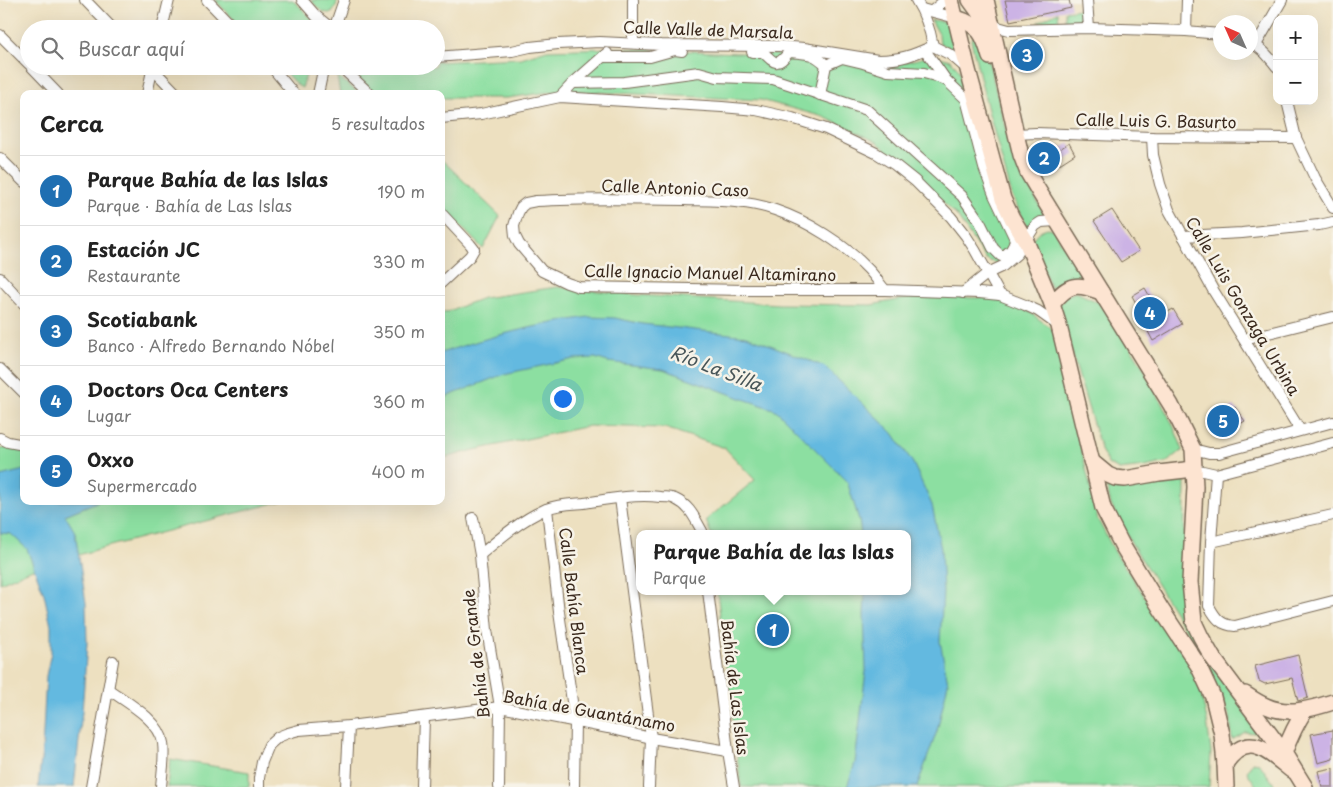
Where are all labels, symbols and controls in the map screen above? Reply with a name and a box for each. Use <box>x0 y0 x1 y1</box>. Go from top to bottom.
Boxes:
street label: Calle Valle de Marsala <box>622 14 794 44</box>
north arrow <box>1213 15 1258 60</box>
map controls <box>1273 15 1318 105</box>
button: + <box>1273 15 1318 60</box>
search box <box>20 20 445 75</box>
icon: search <box>38 34 66 62</box>
text: Buscar aquí <box>78 34 185 62</box>
pin: 3 <box>1011 36 1043 74</box>
button: − <box>1273 60 1318 105</box>
text: Cerca <box>40 107 104 139</box>
street label: Calle Luis G. Basurto <box>1075 107 1237 133</box>
text: 5 resultados <box>331 111 425 135</box>
pin: 2 <box>1028 139 1060 177</box>
text: Parque Bahía de las Islas <box>87 165 328 193</box>
street label: Calle Antonio Caso <box>601 172 749 202</box>
text: 1 <box>52 179 60 203</box>
text: 190 m <box>377 179 425 203</box>
text: Parque · Bahía de Las Islas <box>87 193 292 217</box>
street label: Calle Luis Gonzaga Urbina <box>1181 211 1307 399</box>
text: Estación JC <box>87 235 200 263</box>
text: 2 <box>50 249 62 273</box>
text: 330 m <box>372 249 425 273</box>
street label: Calle Ignacio Manuel Altamirano <box>584 258 836 286</box>
text: Restaurante <box>87 263 181 287</box>
pin: 4 <box>1134 294 1166 332</box>
text: Scotiabank <box>87 305 198 333</box>
text: 3 <box>51 319 61 343</box>
text: 350 m <box>373 319 425 343</box>
text: Banco · Alfredo Bernando Nóbel <box>87 333 335 357</box>
water label: Río La Silla <box>667 338 767 398</box>
text: Doctors Oca Centers <box>87 375 288 403</box>
your location <box>550 386 576 412</box>
text: 4 <box>51 389 61 413</box>
text: 360 m <box>373 389 425 413</box>
pin: 5 <box>1207 402 1239 440</box>
text: Lugar <box>87 403 131 427</box>
text: Oxxo <box>87 445 134 473</box>
text: 5 <box>51 459 61 483</box>
text: 400 m <box>372 459 425 483</box>
text: Supermercado <box>87 473 197 497</box>
street label: Calle Bahía Blanca <box>554 526 596 677</box>
popup <box>636 530 911 595</box>
text: Parque Bahía de las Islas <box>653 537 894 565</box>
text: Parque <box>653 565 706 589</box>
street label: Bahía de Grande <box>455 588 495 720</box>
pin: 1 <box>757 611 789 649</box>
street label: Bahía de Las Islas <box>716 617 756 756</box>
street label: Bahía de Guantánamo <box>501 683 677 737</box>

